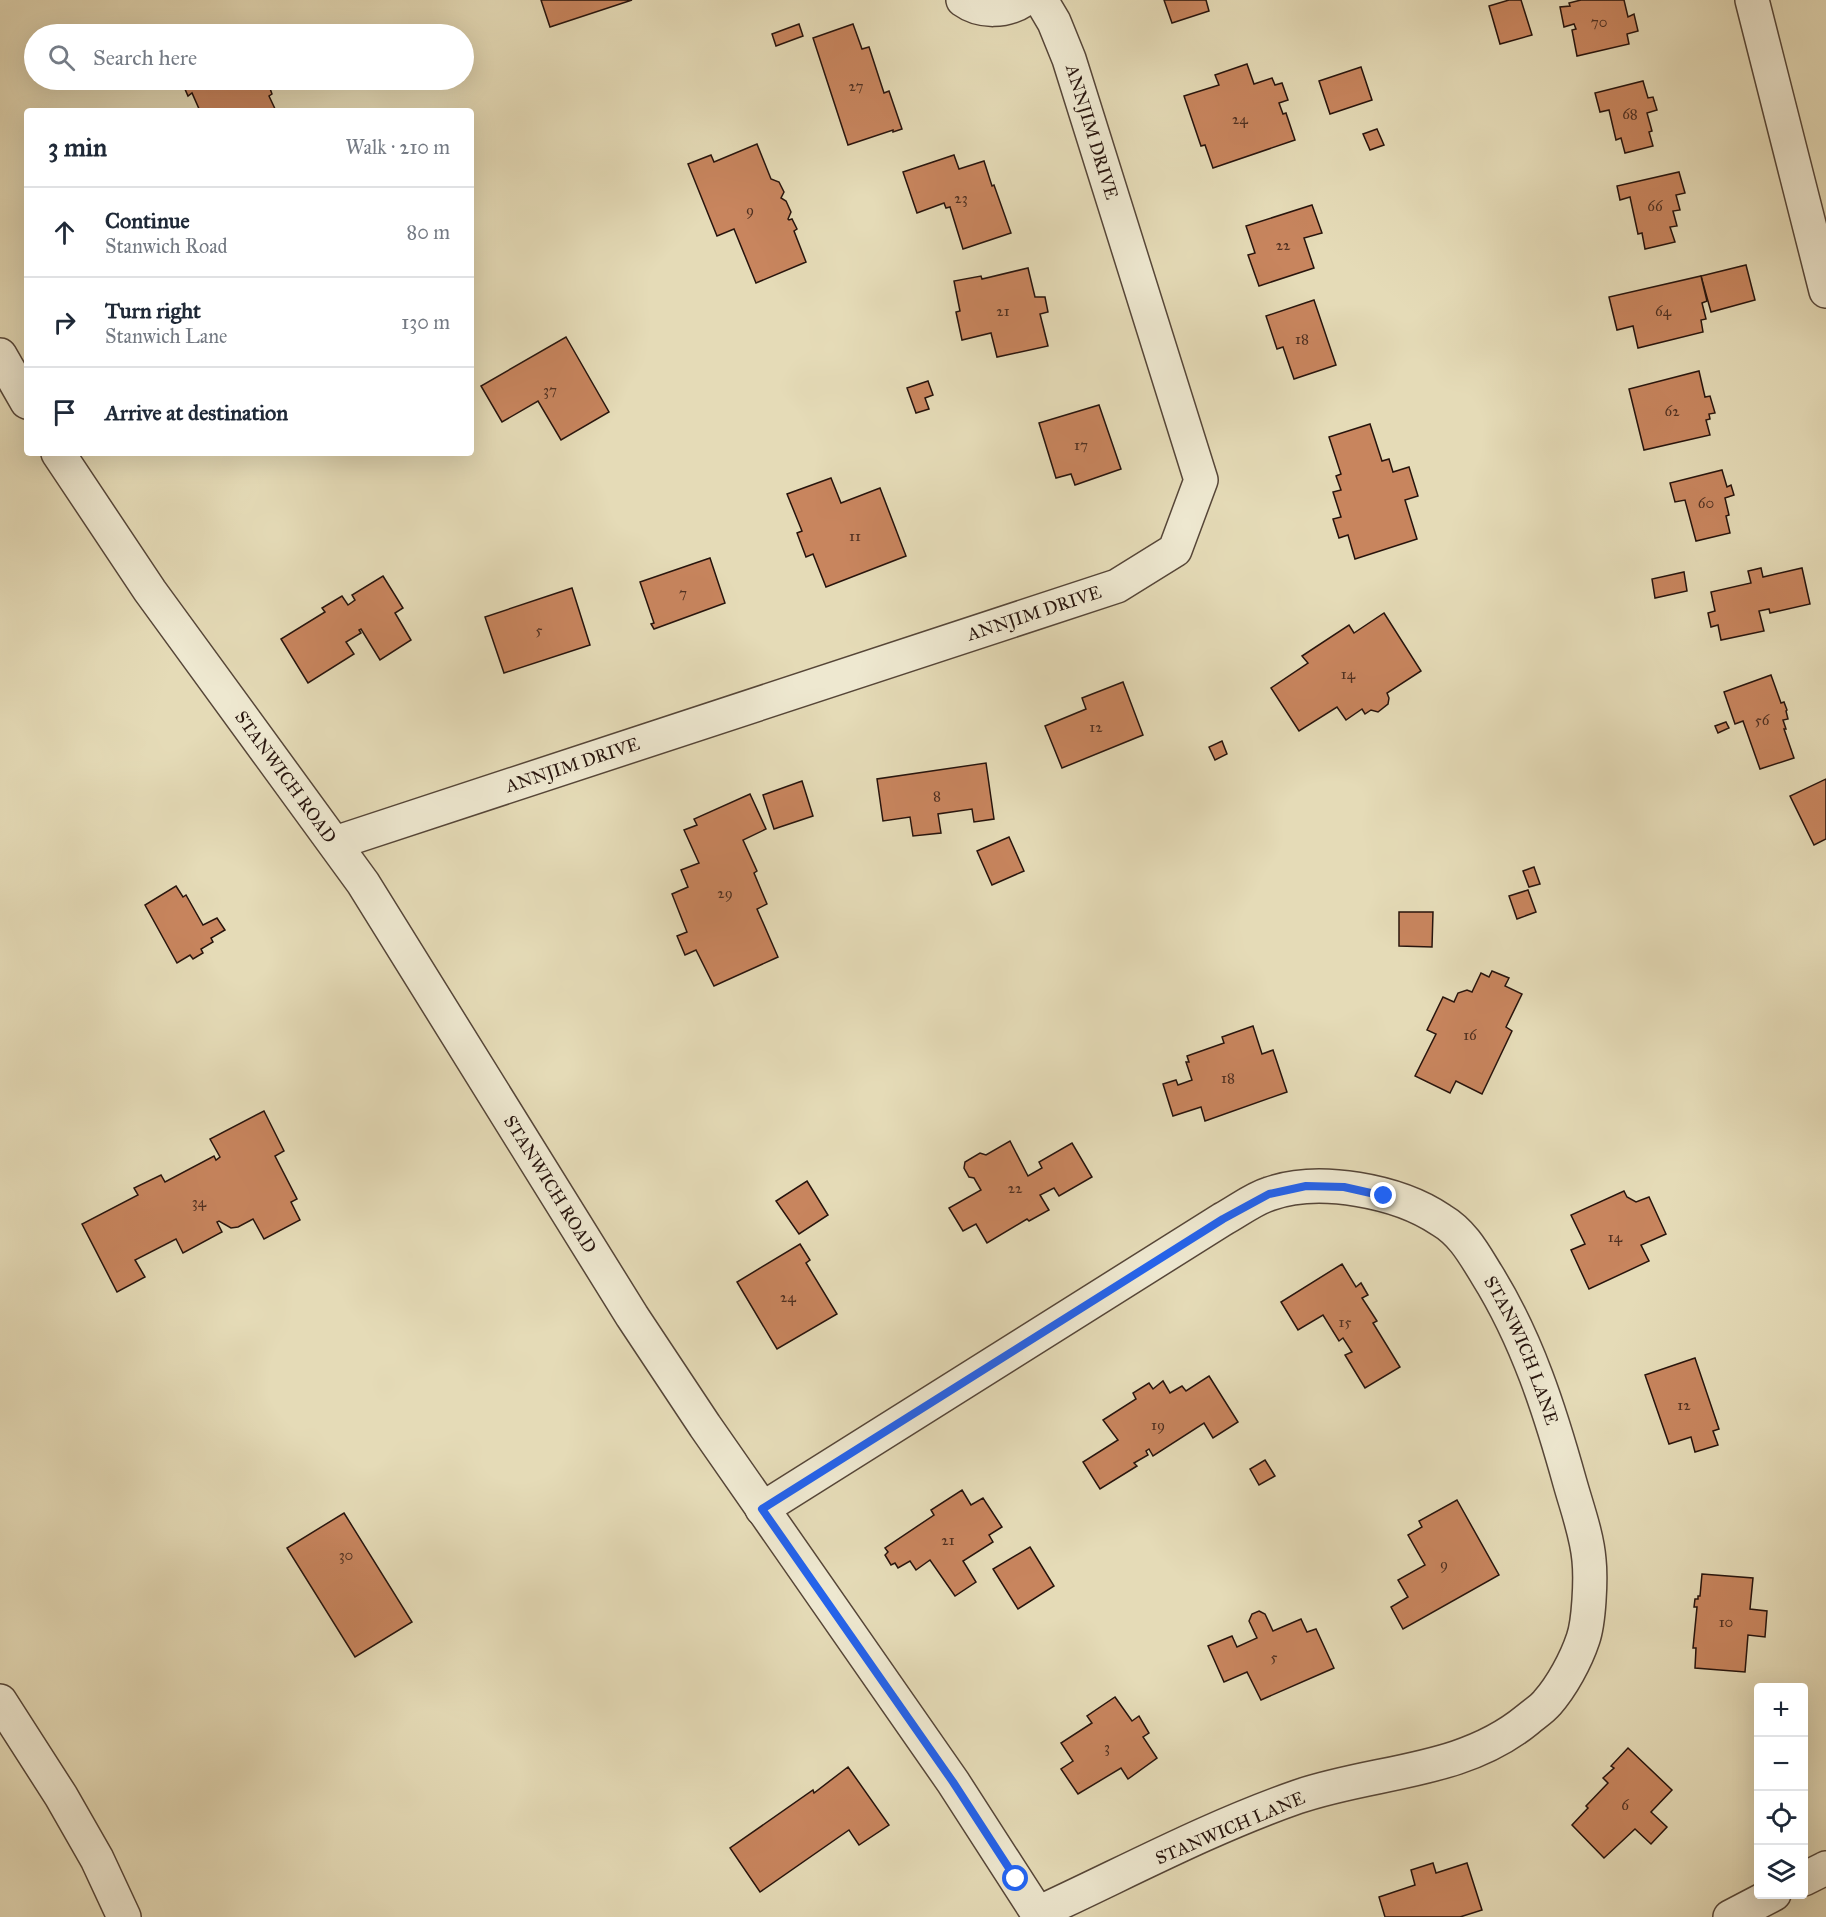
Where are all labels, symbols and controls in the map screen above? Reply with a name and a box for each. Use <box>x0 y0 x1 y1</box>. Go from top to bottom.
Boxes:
house number: 70 <box>1591 13 1607 31</box>
search box <box>24 24 474 90</box>
icon: search <box>45 41 78 74</box>
text: Search here <box>93 44 197 71</box>
street label: ANNJIM DRIVE <box>1060 61 1123 202</box>
house number: 27 <box>849 77 864 95</box>
house number: 68 <box>1622 105 1638 123</box>
house number: 24 <box>1232 110 1249 128</box>
text: 3 min <box>48 131 107 163</box>
text: Walk · 210 m <box>345 135 450 159</box>
house number: 23 <box>954 189 968 207</box>
house number: 66 <box>1647 197 1664 215</box>
house number: 9 <box>746 201 754 219</box>
text: Continue <box>105 207 190 234</box>
icon: ahead <box>48 216 81 249</box>
text: 80 m <box>407 220 450 244</box>
text: Stanwich Road <box>105 234 228 258</box>
house number: 22 <box>1276 236 1291 254</box>
text: Turn right <box>105 297 201 324</box>
house number: 21 <box>996 302 1010 320</box>
house number: 64 <box>1655 302 1672 320</box>
icon: right <box>48 306 81 339</box>
text: 130 m <box>401 310 450 334</box>
text: Stanwich Lane <box>105 324 227 348</box>
house number: 18 <box>1295 330 1309 348</box>
house number: 37 <box>543 381 557 399</box>
icon: arrive <box>48 396 81 429</box>
text: Arrive at destination <box>105 399 288 426</box>
house number: 62 <box>1664 402 1680 420</box>
house number: 17 <box>1074 436 1088 454</box>
house number: 60 <box>1698 494 1714 512</box>
house number: 11 <box>849 527 861 545</box>
street label: ANNJIM DRIVE <box>963 581 1104 646</box>
house number: 7 <box>679 584 687 602</box>
house number: 5 <box>536 621 543 639</box>
house number: 14 <box>1341 665 1356 683</box>
street label: STANWICH ROAD <box>230 707 341 847</box>
house number: 56 <box>1755 711 1771 729</box>
house number: 12 <box>1089 718 1103 736</box>
street label: ANNJIM DRIVE <box>502 733 643 798</box>
house number: 8 <box>933 787 941 805</box>
house number: 29 <box>717 884 733 902</box>
house number: 16 <box>1463 1026 1478 1044</box>
house number: 18 <box>1221 1069 1235 1087</box>
street label: STANWICH ROAD <box>499 1111 601 1257</box>
house number: 22 <box>1008 1179 1023 1197</box>
route end <box>1370 1182 1396 1208</box>
house number: 34 <box>192 1193 207 1211</box>
house number: 14 <box>1608 1228 1623 1246</box>
street label: STANWICH LANE <box>1479 1272 1563 1428</box>
house number: 24 <box>780 1288 797 1306</box>
house number: 15 <box>1339 1313 1351 1331</box>
house number: 12 <box>1677 1396 1691 1414</box>
house number: 19 <box>1151 1416 1165 1434</box>
house number: 21 <box>941 1531 955 1549</box>
house number: 30 <box>339 1546 353 1564</box>
house number: 9 <box>1440 1555 1448 1573</box>
house number: 10 <box>1719 1613 1733 1631</box>
house number: 5 <box>1271 1648 1278 1666</box>
map controls <box>1754 1683 1808 1899</box>
button: + <box>1754 1683 1808 1737</box>
button: − <box>1754 1737 1808 1791</box>
house number: 3 <box>1104 1738 1110 1756</box>
street label: STANWICH LANE <box>1152 1787 1308 1869</box>
button: locate <box>1754 1791 1808 1845</box>
house number: 6 <box>1621 1796 1630 1814</box>
button: layers <box>1754 1845 1808 1899</box>
route start <box>1002 1865 1028 1891</box>

